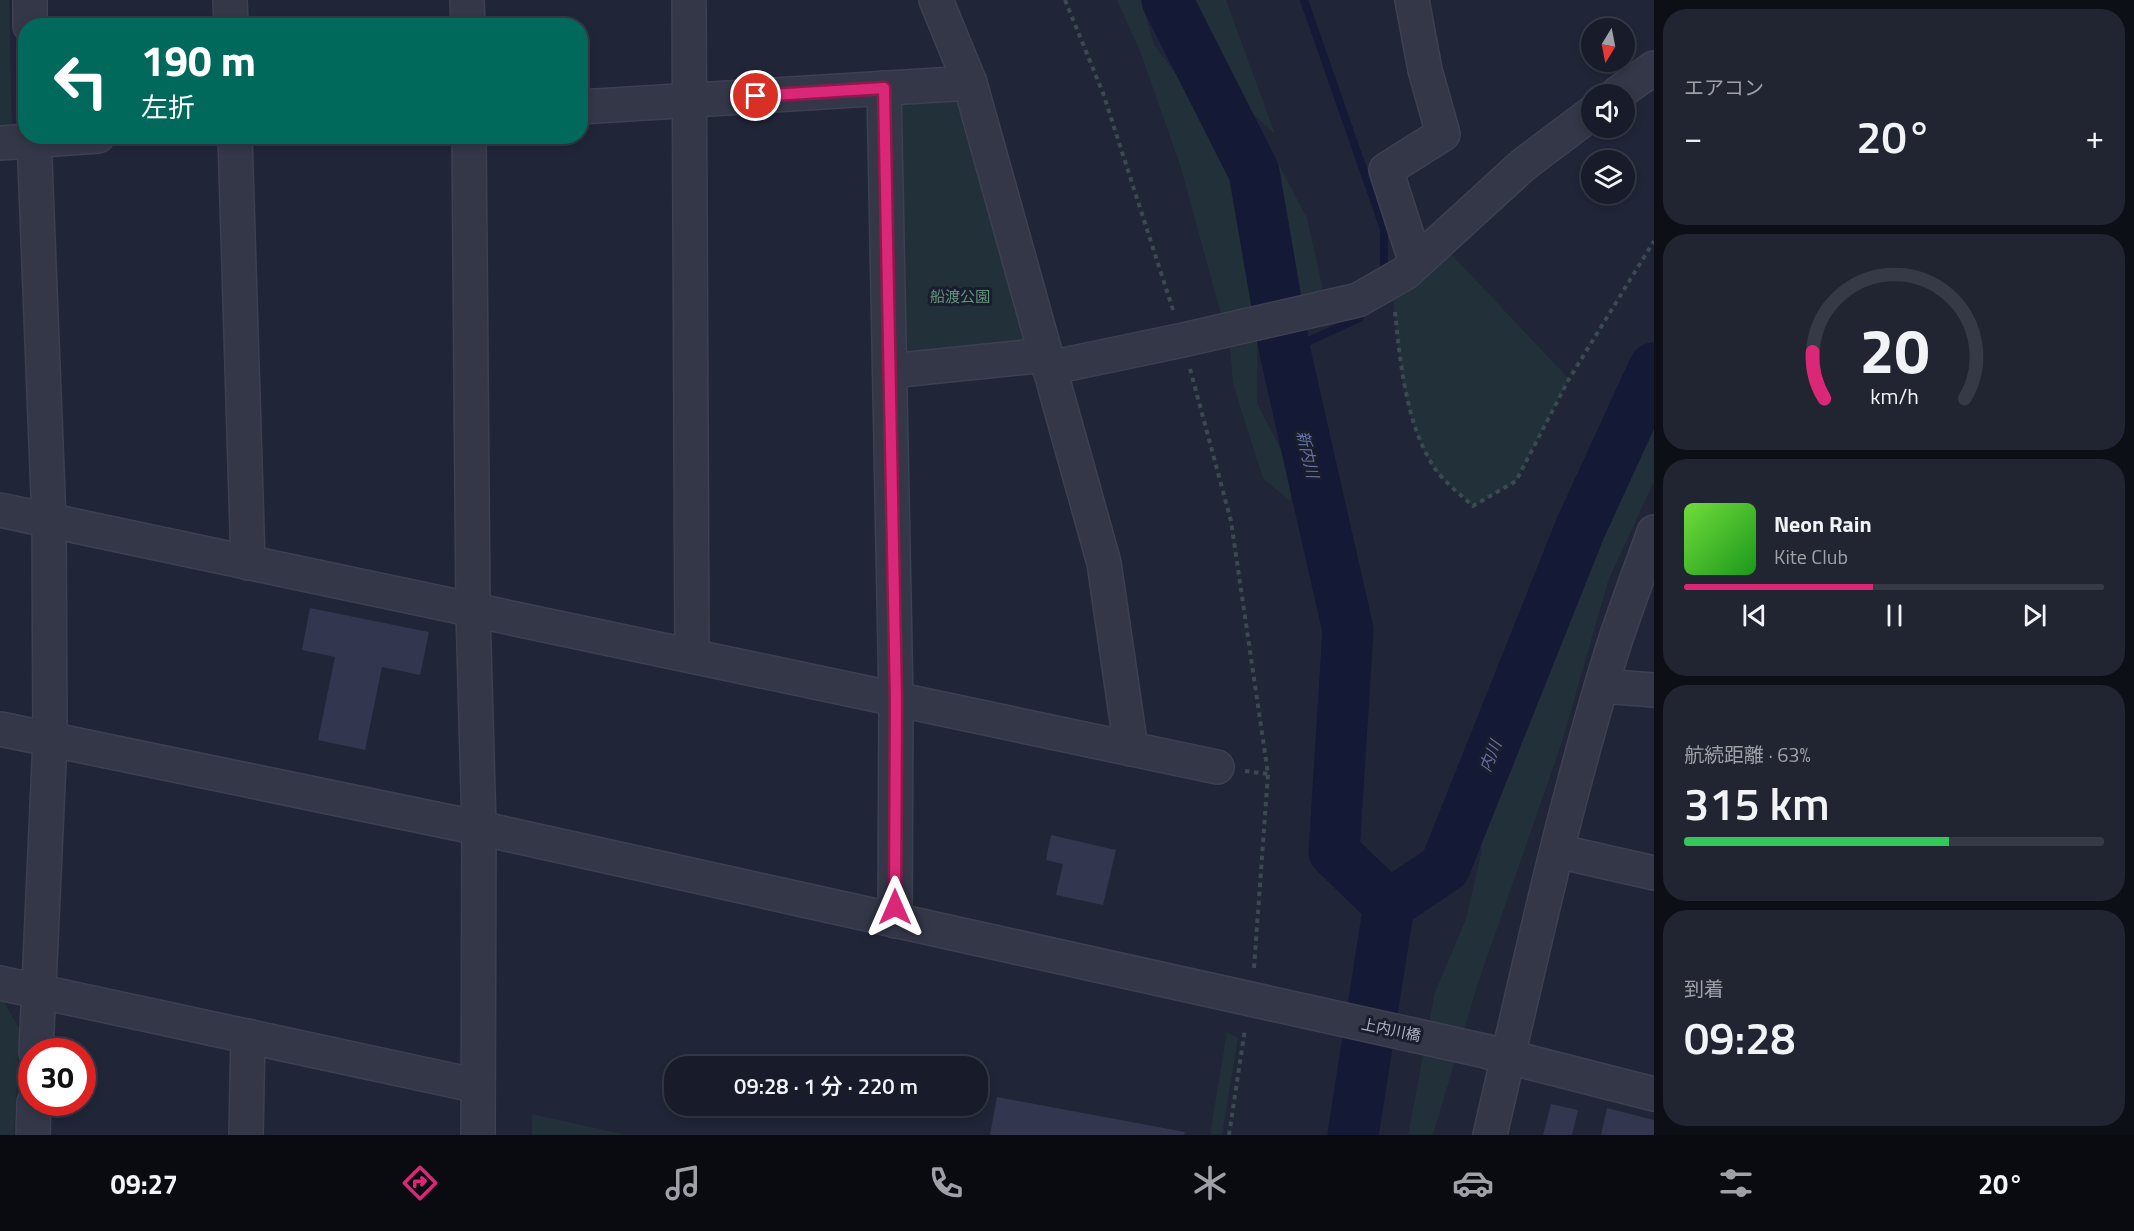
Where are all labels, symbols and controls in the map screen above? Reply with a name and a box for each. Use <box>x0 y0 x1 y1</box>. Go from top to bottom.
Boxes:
north arrow <box>1581 18 1635 72</box>
map controls <box>1581 18 1635 204</box>
text: 190 m <box>141 28 256 92</box>
icon: left <box>42 42 120 120</box>
pin <box>730 70 781 121</box>
text: エアコン <box>1684 72 1764 103</box>
icon: arrive <box>739 79 772 112</box>
button: sound <box>1581 84 1635 138</box>
text: 左折 <box>141 86 195 127</box>
text: 20° <box>1856 102 1932 170</box>
text: − <box>1684 112 1702 162</box>
text: + <box>2086 112 2104 162</box>
button: layers <box>1581 150 1635 204</box>
park label: 船渡公園 <box>930 285 990 308</box>
text: 20 <box>1859 302 1929 397</box>
text: km/h <box>1870 381 1918 413</box>
water label: 新内川 <box>1291 428 1326 482</box>
text: Neon Rain <box>1774 507 1872 541</box>
text: Kite Club <box>1774 541 1848 572</box>
icon: previous <box>1738 599 1771 632</box>
icon: pause <box>1878 599 1911 632</box>
icon: next <box>2018 599 2051 632</box>
water label: 内川 <box>1473 735 1508 775</box>
text: 航続距離 · 63% <box>1684 739 1811 770</box>
text: 315 km <box>1684 769 1830 837</box>
position arrow <box>863 875 927 939</box>
text: 到着 <box>1684 973 1724 1004</box>
text: 09:28 <box>1684 1003 1796 1071</box>
street label: 上内川橋 <box>1359 1012 1423 1047</box>
speed limit sign: 30 <box>18 1038 96 1116</box>
text: 09:28 · 1 分 · 220 m <box>734 1069 918 1103</box>
icon: directions <box>399 1162 441 1204</box>
icon: music <box>662 1162 704 1204</box>
icon: phone <box>925 1162 967 1204</box>
icon: climate <box>1189 1162 1231 1204</box>
icon: car <box>1452 1162 1494 1204</box>
icon: filters <box>1715 1162 1757 1204</box>
text: 09:27 <box>111 1163 178 1204</box>
text: 20° <box>1978 1163 2023 1204</box>

